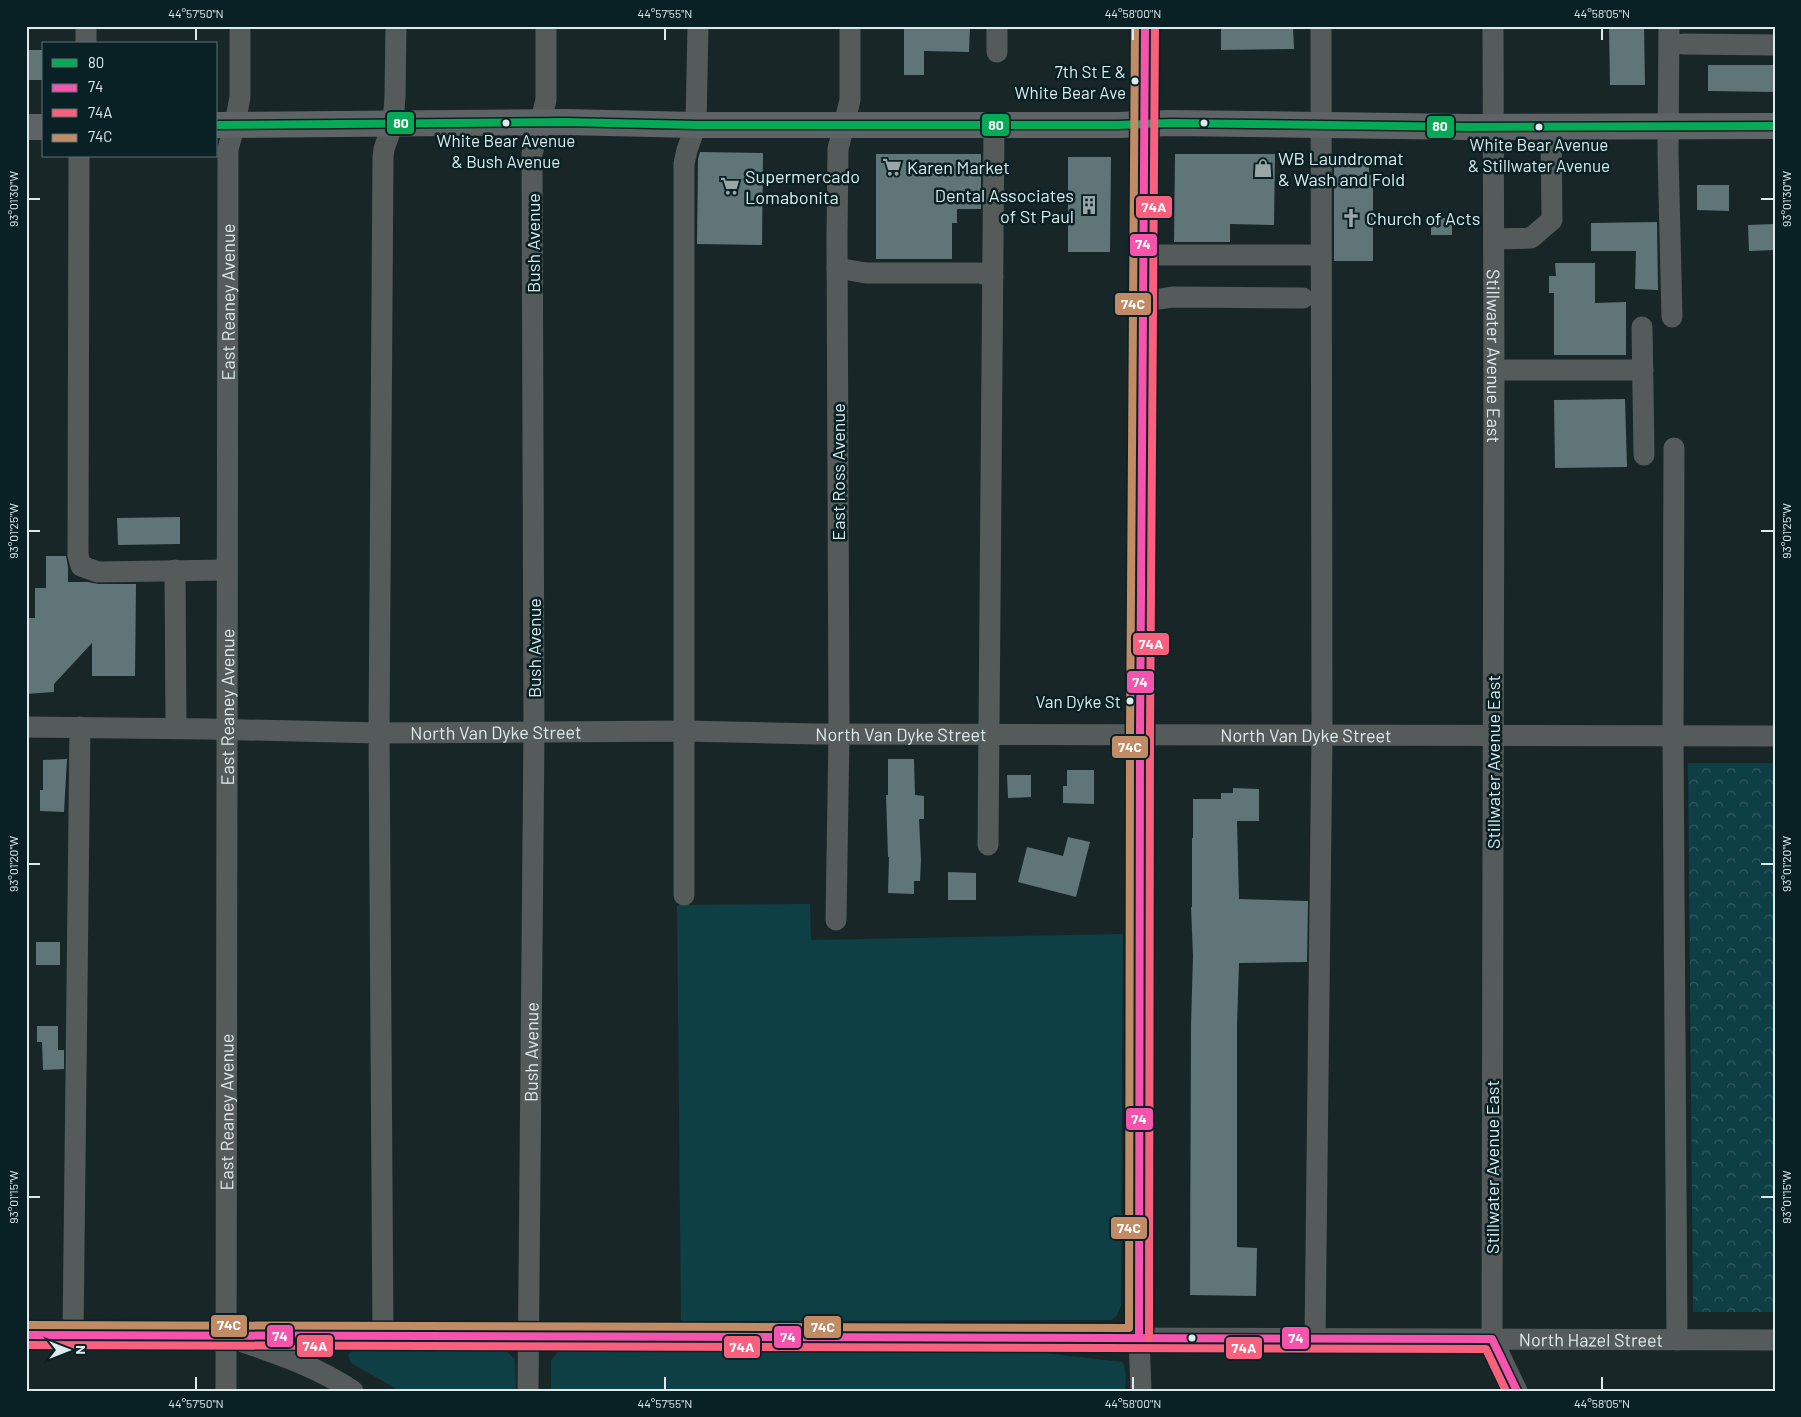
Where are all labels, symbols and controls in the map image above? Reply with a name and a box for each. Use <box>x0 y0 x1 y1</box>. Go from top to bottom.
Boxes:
text: 44°57'50"N <box>168 6 224 20</box>
text: 44°57'55"N <box>638 6 692 20</box>
text: 44°58'00"N <box>1105 6 1161 20</box>
text: 44°58'05"N <box>1574 6 1630 20</box>
legend <box>42 42 218 158</box>
text: 80 <box>88 53 104 71</box>
place label: 7th St E & White Bear Ave <box>1015 61 1126 102</box>
marker: 7th St E & White Bear Ave <box>1130 76 1140 86</box>
text: 74 <box>88 77 103 95</box>
text: 74A <box>88 103 112 121</box>
line badge: 80 <box>386 111 415 135</box>
line badge: 80 <box>981 113 1010 137</box>
text: 80 <box>393 114 409 131</box>
line badge: 80 <box>1426 115 1455 139</box>
text: 80 <box>988 116 1004 133</box>
text: 80 <box>1432 117 1448 134</box>
marker: White Bear Avenue & Bush Avenue <box>501 118 511 128</box>
unlabelled marker <box>1199 118 1209 128</box>
marker: White Bear Avenue & Stillwater Avenue <box>1534 122 1544 132</box>
text: 74C <box>88 127 112 145</box>
place label: White Bear Avenue & Bush Avenue <box>437 130 575 171</box>
place label: White Bear Avenue & Stillwater Avenue <box>1468 134 1610 175</box>
place label: WB Laundromat & Wash and Fold <box>1278 147 1405 190</box>
supermarket icon: Karen Market <box>881 156 903 178</box>
place label: Karen Market <box>907 156 1010 178</box>
shop icon: WB Laundromat & Wash and Fold <box>1252 157 1274 179</box>
place label: Supermercado Lomabonita <box>745 165 860 208</box>
text: 93°01'30"W <box>6 171 20 227</box>
text: 93°01'30"W <box>1779 171 1793 227</box>
supermarket icon: Supermercado Lomabonita <box>719 175 741 197</box>
place label: Dental Associates of St Paul <box>935 184 1074 227</box>
street label: Bush Avenue <box>522 193 544 293</box>
building icon: Dental Associates of St Paul <box>1078 194 1100 216</box>
line badge: 74A <box>1135 195 1173 219</box>
text: 74A <box>1142 198 1167 215</box>
church icon: Church of Acts <box>1340 207 1362 229</box>
place label: Church of Acts <box>1366 207 1480 229</box>
street label: East Reaney Avenue <box>217 224 239 380</box>
line badge: 74 <box>1129 233 1158 257</box>
text: 74 <box>1135 235 1151 252</box>
street label: Stillwater Avenue East <box>1483 269 1505 443</box>
line badge: 74C <box>1114 292 1152 316</box>
text: 74C <box>1121 295 1145 312</box>
street label: East Ross Avenue <box>827 403 849 541</box>
text: 93°01'25"W <box>6 503 20 559</box>
text: 93°01'25"W <box>1779 503 1793 559</box>
street label: Bush Avenue <box>523 598 545 698</box>
street label: East Reaney Avenue <box>216 629 238 785</box>
line badge: 74A <box>1132 632 1170 656</box>
text: 74A <box>1139 635 1164 652</box>
line badge: 74 <box>1126 670 1155 694</box>
text: 74 <box>1132 673 1148 690</box>
street label: Stillwater Avenue East <box>1482 675 1504 849</box>
place label: Van Dyke St <box>1036 691 1121 711</box>
marker: Van Dyke St <box>1125 696 1135 706</box>
street label: North Van Dyke Street <box>410 721 582 744</box>
street label: North Van Dyke Street <box>815 723 987 745</box>
street label: North Van Dyke Street <box>1220 724 1392 746</box>
line badge: 74C <box>1111 735 1149 759</box>
text: 74C <box>1118 738 1142 755</box>
text: 93°01'20"W <box>6 835 20 892</box>
text: 93°01'20"W <box>1779 835 1793 892</box>
street label: Bush Avenue <box>520 1002 543 1102</box>
street label: East Reaney Avenue <box>215 1034 238 1190</box>
street label: Stillwater Avenue East <box>1481 1080 1503 1254</box>
line badge: 74 <box>1125 1107 1154 1131</box>
text: 74 <box>1131 1110 1147 1127</box>
text: 93°01'15"W <box>6 1170 20 1224</box>
text: 93°01'15"W <box>1779 1170 1793 1224</box>
line badge: 74C <box>1110 1216 1148 1240</box>
text: 74C <box>1117 1219 1141 1236</box>
line badge: 74C <box>210 1314 248 1338</box>
line badge: 74C <box>803 1315 842 1339</box>
text: 74C <box>217 1316 241 1333</box>
text: 74C <box>811 1318 835 1335</box>
north arrow <box>42 1324 92 1374</box>
line badge: 74 <box>266 1324 294 1348</box>
line badge: 74 <box>773 1325 802 1349</box>
line badge: 74 <box>1281 1326 1310 1350</box>
text: 74 <box>272 1327 288 1344</box>
text: 74 <box>780 1328 796 1345</box>
street label: North Hazel Street <box>1519 1328 1663 1351</box>
text: 74 <box>1288 1329 1304 1346</box>
unlabelled marker <box>1187 1333 1197 1343</box>
line badge: 74A <box>296 1334 334 1358</box>
line badge: 74A <box>723 1335 761 1359</box>
line badge: 74A <box>1225 1336 1263 1360</box>
text: 74A <box>303 1337 328 1354</box>
text: 74A <box>730 1338 755 1355</box>
text: 74A <box>1232 1339 1257 1356</box>
text: N <box>73 1345 90 1355</box>
text: 44°57'50"N <box>168 1396 224 1410</box>
text: 44°57'55"N <box>638 1396 692 1410</box>
text: 44°58'00"N <box>1105 1396 1161 1410</box>
text: 44°58'05"N <box>1574 1396 1630 1410</box>

